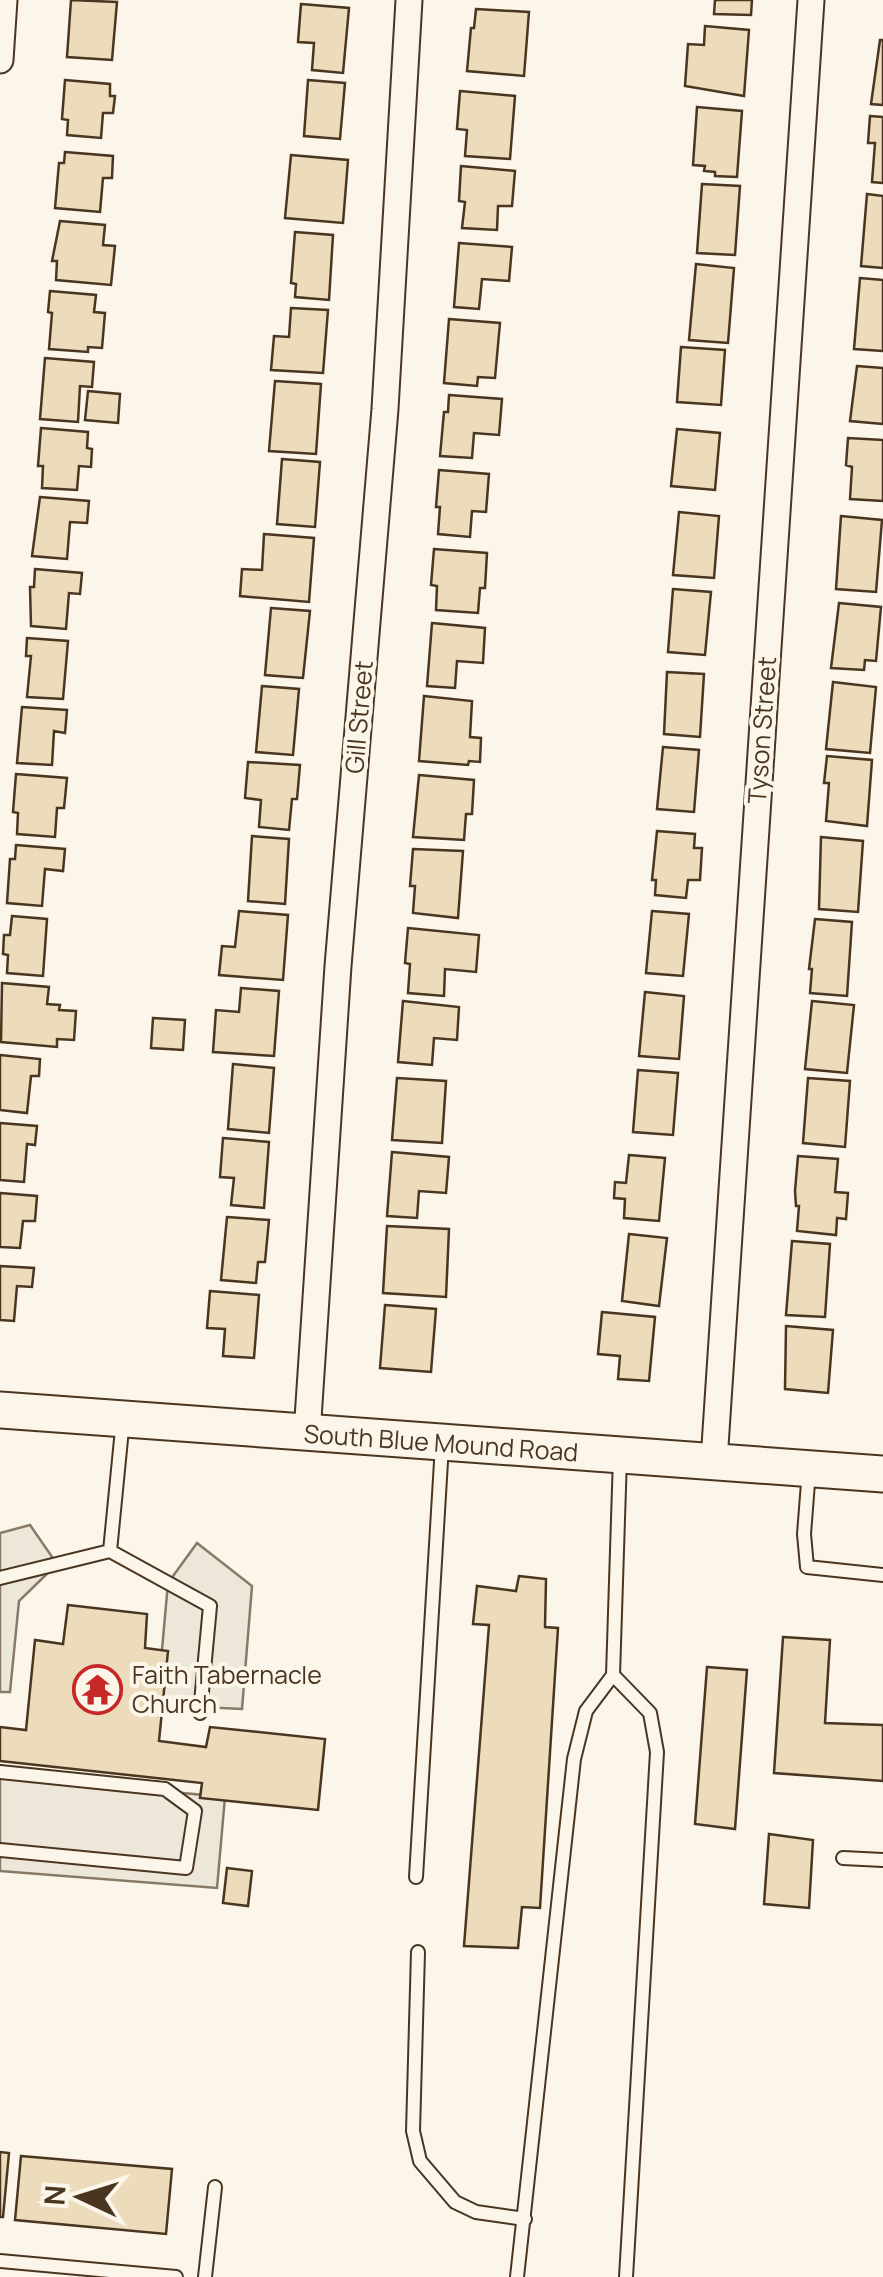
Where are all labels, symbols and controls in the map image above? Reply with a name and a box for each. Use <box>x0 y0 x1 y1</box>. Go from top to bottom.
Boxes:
street label: Tyson Street <box>739 655 784 805</box>
street label: Gill Street <box>336 659 381 775</box>
street label: South Blue Mound Road <box>303 1415 579 1470</box>
place label: Faith Tabernacle Church <box>132 1657 322 1721</box>
temple icon: Faith Tabernacle Church <box>71 1663 123 1715</box>
north arrow <box>30 2147 130 2247</box>
text: N <box>34 2184 74 2207</box>

